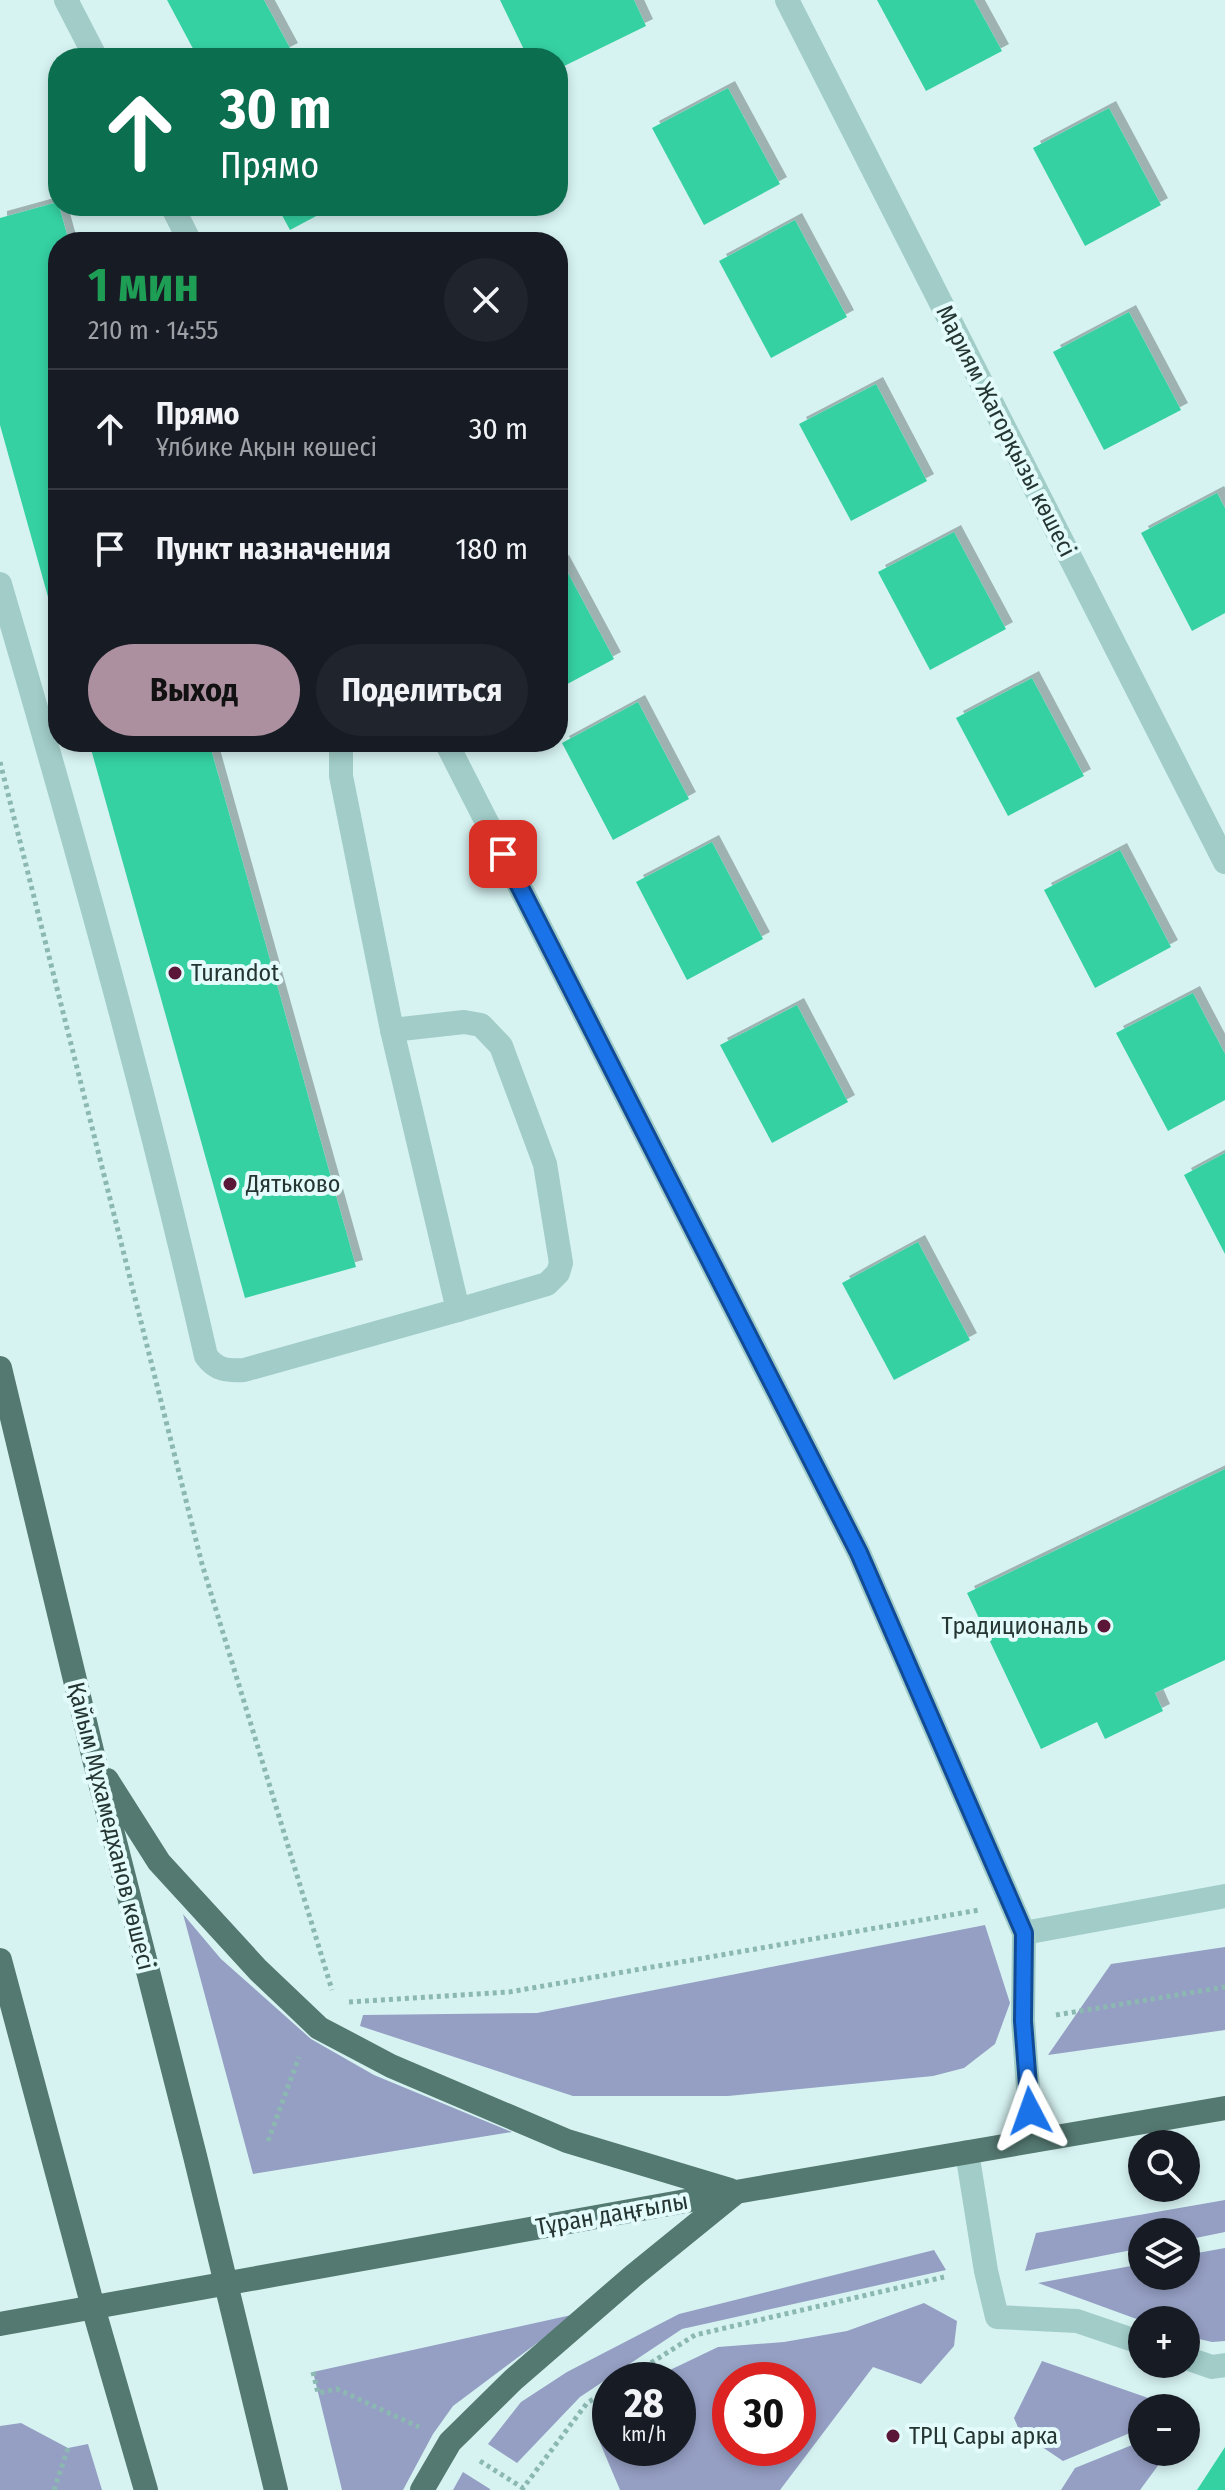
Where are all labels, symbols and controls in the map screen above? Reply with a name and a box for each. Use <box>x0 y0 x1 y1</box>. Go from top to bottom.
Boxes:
text: 30 m <box>220 76 331 143</box>
icon: ahead <box>88 80 192 184</box>
text: Прямо <box>220 144 319 188</box>
text: 1 мин <box>88 256 199 314</box>
button: close <box>444 258 528 342</box>
street label: Мариям Жагорқызы көшесі <box>930 301 1082 561</box>
text: 210 m · 14:55 <box>88 315 219 346</box>
text: Прямо <box>156 396 240 432</box>
icon: ahead <box>88 407 132 451</box>
text: 30 m <box>469 411 528 447</box>
text: Ұлбике Ақын көшесі <box>156 432 377 463</box>
icon: arrive <box>88 527 132 571</box>
text: Пункт назначения <box>156 531 391 567</box>
text: 180 m <box>456 531 528 567</box>
button: Выход <box>88 644 300 736</box>
button: Поделиться <box>316 644 528 736</box>
pin <box>469 820 537 888</box>
icon: arrive <box>481 832 525 876</box>
place label: Turandot <box>191 959 279 987</box>
marker: Turandot <box>166 964 184 982</box>
place label: Дятьково <box>245 1170 340 1198</box>
marker: Дятьково <box>221 1175 239 1193</box>
place label: Традициональ <box>941 1612 1088 1640</box>
marker: Традициональ <box>1095 1617 1113 1635</box>
street label: Қайым Мұхамедханов көшесі <box>62 1679 160 1973</box>
position arrow <box>988 2069 1072 2153</box>
map controls <box>1128 2130 1200 2466</box>
button: search <box>1128 2130 1200 2202</box>
street label: Тұран даңғылы <box>534 2187 690 2241</box>
button: layers <box>1128 2218 1200 2290</box>
button: + <box>1128 2306 1200 2378</box>
speed limit sign: 30 <box>712 2362 816 2466</box>
text: 28 <box>624 2380 664 2428</box>
button: − <box>1128 2394 1200 2466</box>
text: km/h <box>622 2422 666 2446</box>
place label: ТРЦ Сары арка <box>909 2422 1058 2450</box>
marker: ТРЦ Сары арка <box>884 2427 902 2445</box>

